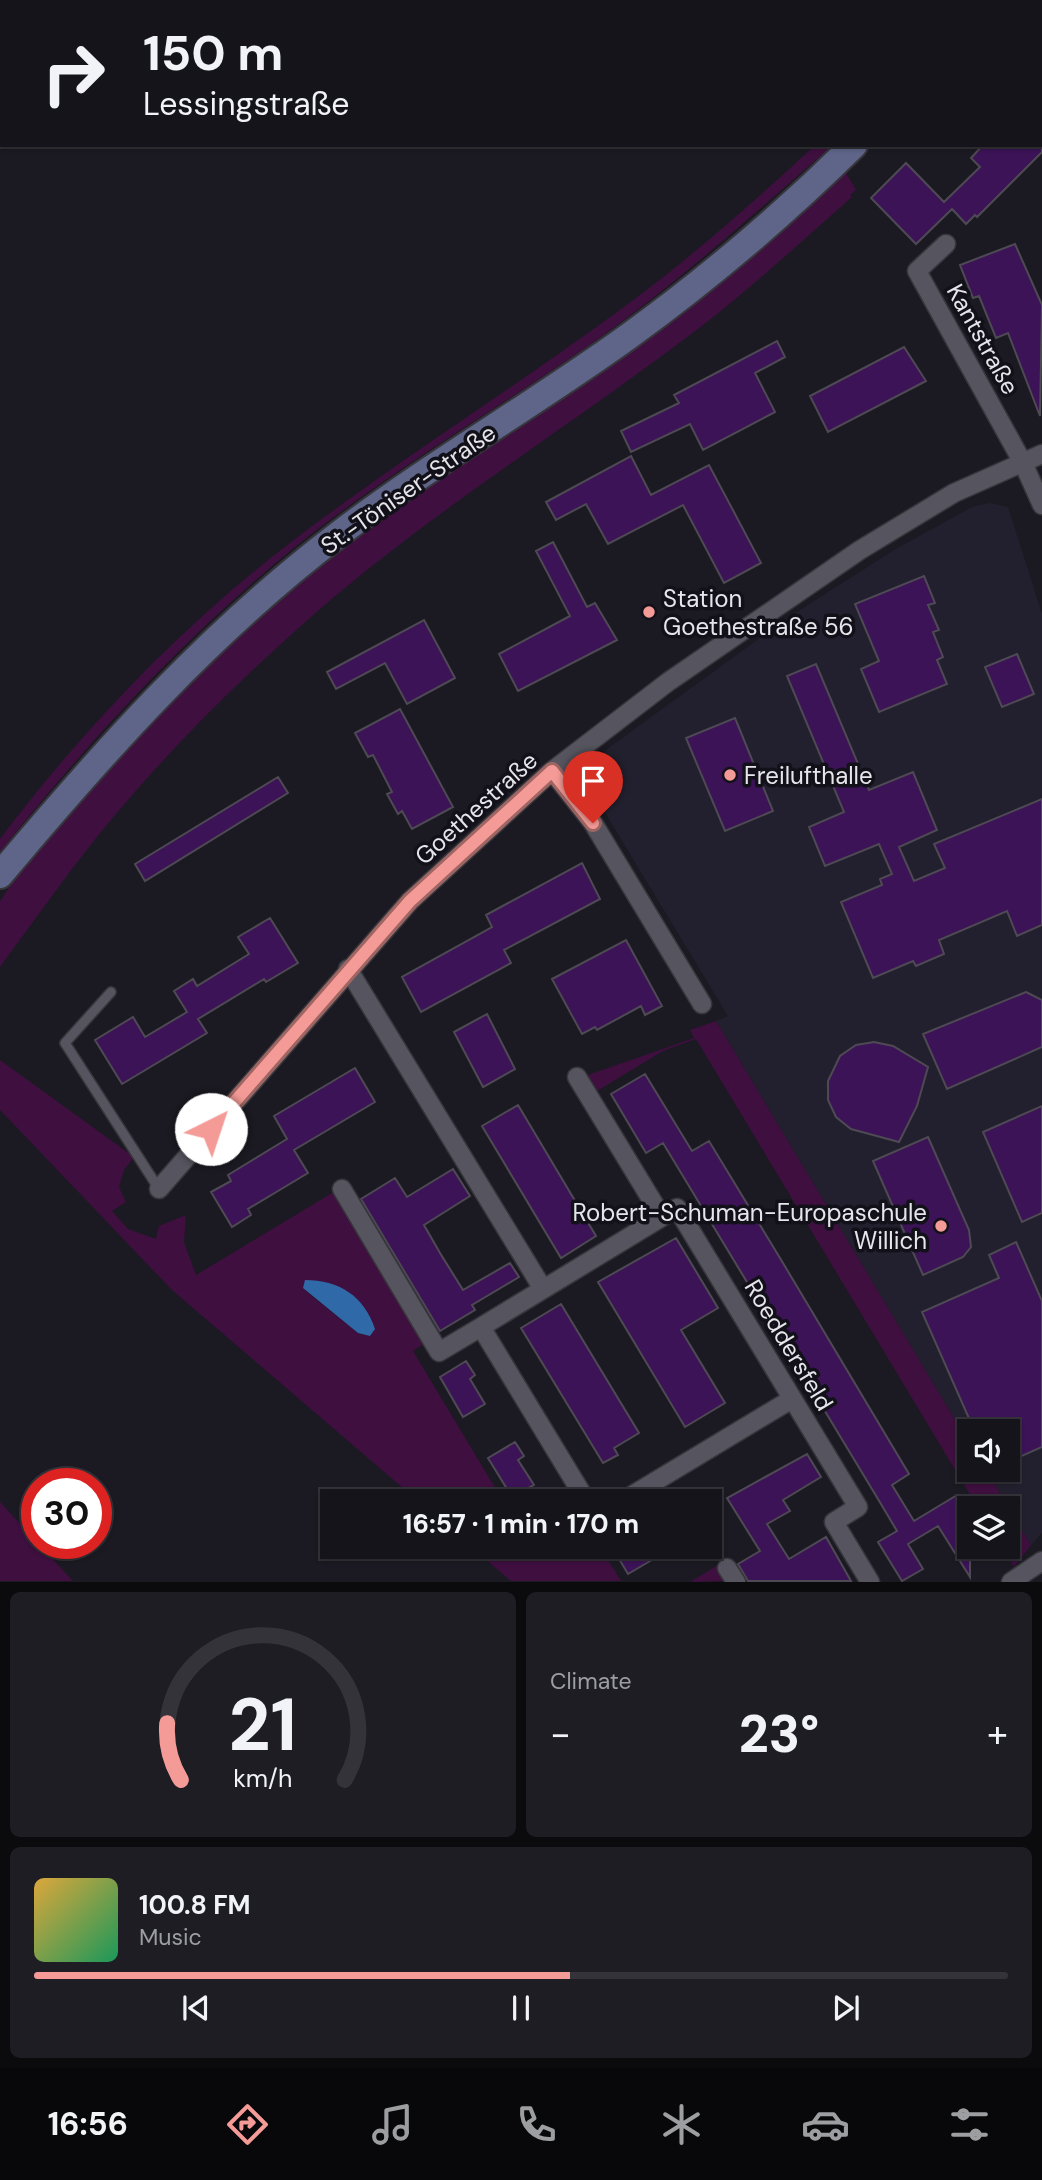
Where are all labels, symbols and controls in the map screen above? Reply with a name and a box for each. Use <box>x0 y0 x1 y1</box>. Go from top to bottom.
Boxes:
text: 150 m <box>143 21 283 85</box>
icon: right <box>28 28 119 119</box>
text: Lessingstraße <box>143 83 349 125</box>
street label: Kantstraße <box>940 278 1026 400</box>
street label: St.-Töniser-Straße <box>314 417 502 561</box>
place label: Station Goethestraße 56 <box>663 583 854 642</box>
marker: Station Goethestraße 56 <box>641 604 657 620</box>
street label: Goethestraße <box>408 745 544 871</box>
pin <box>563 751 623 823</box>
place label: Freilufthalle <box>744 760 873 791</box>
icon: arrive <box>574 762 612 800</box>
marker: Freilufthalle <box>722 767 738 783</box>
position arrow <box>174 1092 248 1166</box>
place label: Robert-Schuman-Europaschule Willich <box>573 1197 927 1256</box>
marker: Robert-Schuman-Europaschule Willich <box>933 1218 949 1234</box>
street label: Roeddersfeld <box>738 1274 840 1416</box>
map controls <box>957 1419 1020 1559</box>
button: sound <box>957 1419 1020 1482</box>
speed limit sign: 30 <box>21 1468 112 1559</box>
button: layers <box>957 1496 1020 1559</box>
text: 16:57 · 1 min · 170 m <box>403 1507 639 1541</box>
text: Climate <box>550 1666 632 1696</box>
text: 21 <box>229 1679 297 1774</box>
text: 23° <box>739 1700 819 1768</box>
text: − <box>550 1709 571 1759</box>
text: + <box>987 1709 1008 1759</box>
text: km/h <box>233 1762 293 1795</box>
text: 100.8 FM <box>139 1888 251 1922</box>
text: Music <box>139 1922 202 1952</box>
icon: previous <box>177 1989 215 2027</box>
icon: pause <box>502 1989 540 2027</box>
icon: next <box>827 1989 865 2027</box>
icon: directions <box>223 2100 272 2149</box>
icon: music <box>368 2100 417 2149</box>
icon: phone <box>512 2100 561 2149</box>
icon: climate <box>657 2100 706 2149</box>
icon: car <box>801 2100 850 2149</box>
icon: filters <box>945 2100 994 2149</box>
text: 16:56 <box>48 2103 128 2145</box>

